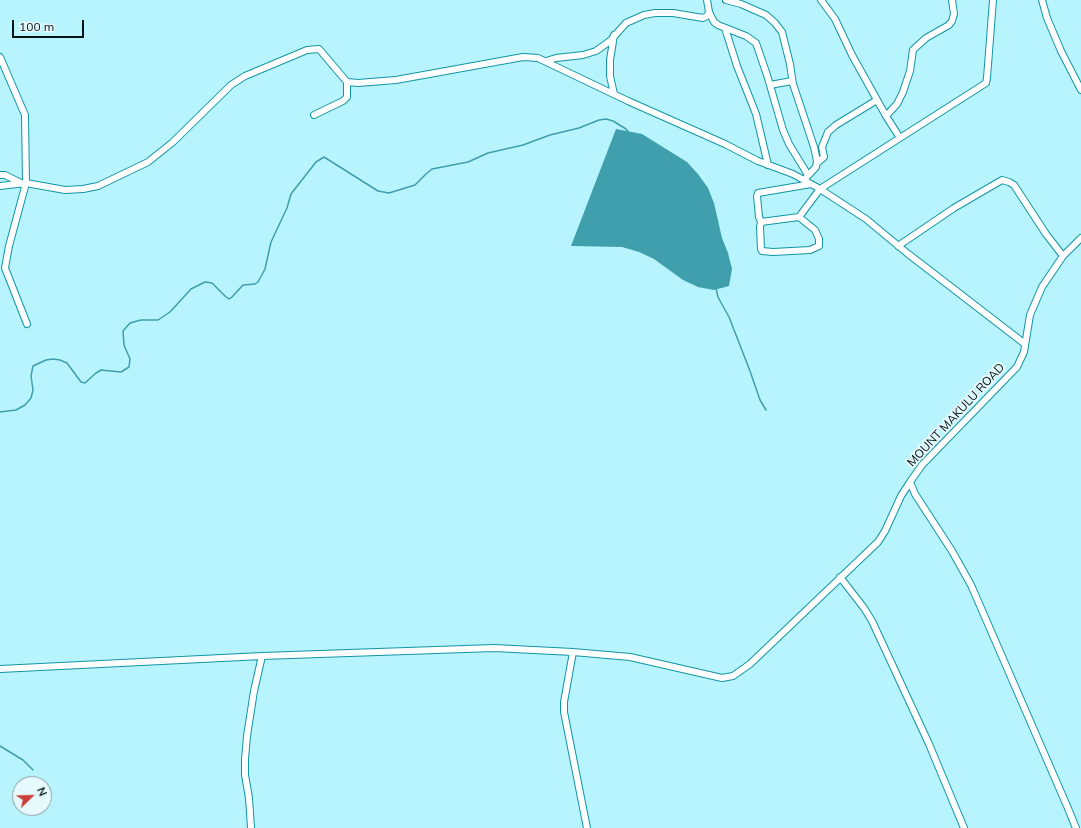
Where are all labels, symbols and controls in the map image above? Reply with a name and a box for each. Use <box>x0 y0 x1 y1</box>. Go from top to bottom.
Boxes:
scale bar <box>14 12 86 38</box>
text: 100 m <box>19 19 54 34</box>
street label: MOUNT MAKULU ROAD <box>904 360 1008 470</box>
north arrow <box>12 776 52 816</box>
text: N <box>34 785 50 798</box>

